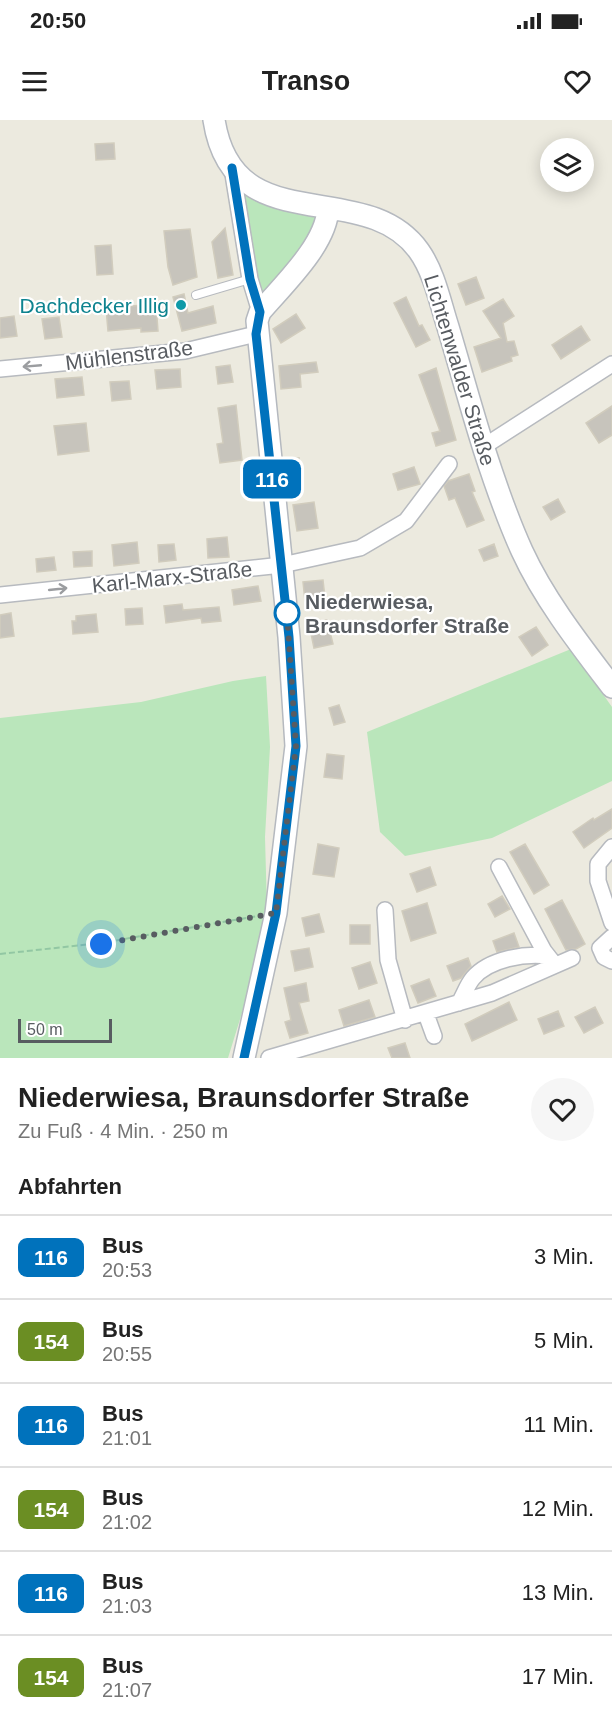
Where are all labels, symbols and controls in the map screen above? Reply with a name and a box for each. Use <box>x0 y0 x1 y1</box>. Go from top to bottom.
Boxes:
text: 20:50 <box>30 8 86 33</box>
icon: menu <box>18 65 51 98</box>
icon: heart <box>561 65 594 98</box>
text: Transo <box>262 66 350 96</box>
map controls <box>540 138 594 192</box>
button: layers <box>540 138 594 192</box>
street label: Lichtenwalder Straße <box>420 272 500 468</box>
place label: Dachdecker Illig <box>20 294 169 317</box>
marker: Dachdecker Illig <box>174 298 188 312</box>
street label: Mühlenstraße <box>64 336 194 374</box>
one-way arrow <box>23 361 43 372</box>
line badge: 116 <box>238 460 306 498</box>
text: 116 <box>255 468 289 491</box>
street label: Karl-Marx-Straße <box>91 557 253 597</box>
one-way arrow <box>48 583 68 594</box>
place label: Niederwiesa, Braunsdorfer Straße <box>305 590 509 637</box>
marker: Niederwiesa, Braunsdorfer Straße <box>274 600 300 626</box>
your location <box>86 929 116 959</box>
scale bar <box>18 1016 112 1043</box>
text: 50 m <box>27 1021 63 1038</box>
button: heart <box>531 1078 594 1141</box>
text: Niederwiesa, Braunsdorfer Straße <box>18 1082 469 1113</box>
text: Zu Fuß · 4 Min. · 250 m <box>18 1120 228 1142</box>
text: Abfahrten <box>18 1174 122 1199</box>
text: Bus <box>102 1233 144 1258</box>
text: 3 Min. <box>534 1244 594 1269</box>
text: 116 <box>34 1246 68 1269</box>
text: 20:53 <box>102 1259 152 1281</box>
text: Bus <box>102 1317 144 1342</box>
text: 5 Min. <box>534 1328 594 1353</box>
text: 154 <box>33 1330 69 1353</box>
text: 20:55 <box>102 1343 152 1365</box>
text: Bus <box>102 1401 144 1426</box>
text: 11 Min. <box>523 1412 594 1437</box>
text: 116 <box>34 1414 68 1437</box>
text: 21:01 <box>102 1427 152 1449</box>
text: Bus <box>102 1485 144 1510</box>
text: 12 Min. <box>522 1496 594 1521</box>
text: 154 <box>33 1498 69 1521</box>
text: 21:02 <box>102 1511 152 1533</box>
text: Bus <box>102 1569 144 1594</box>
text: 13 Min. <box>522 1580 594 1605</box>
text: 116 <box>34 1582 68 1605</box>
text: 21:03 <box>102 1595 152 1617</box>
text: Bus <box>102 1653 144 1678</box>
text: 17 Min. <box>522 1664 594 1689</box>
text: 154 <box>33 1666 69 1689</box>
text: 21:07 <box>102 1679 152 1701</box>

